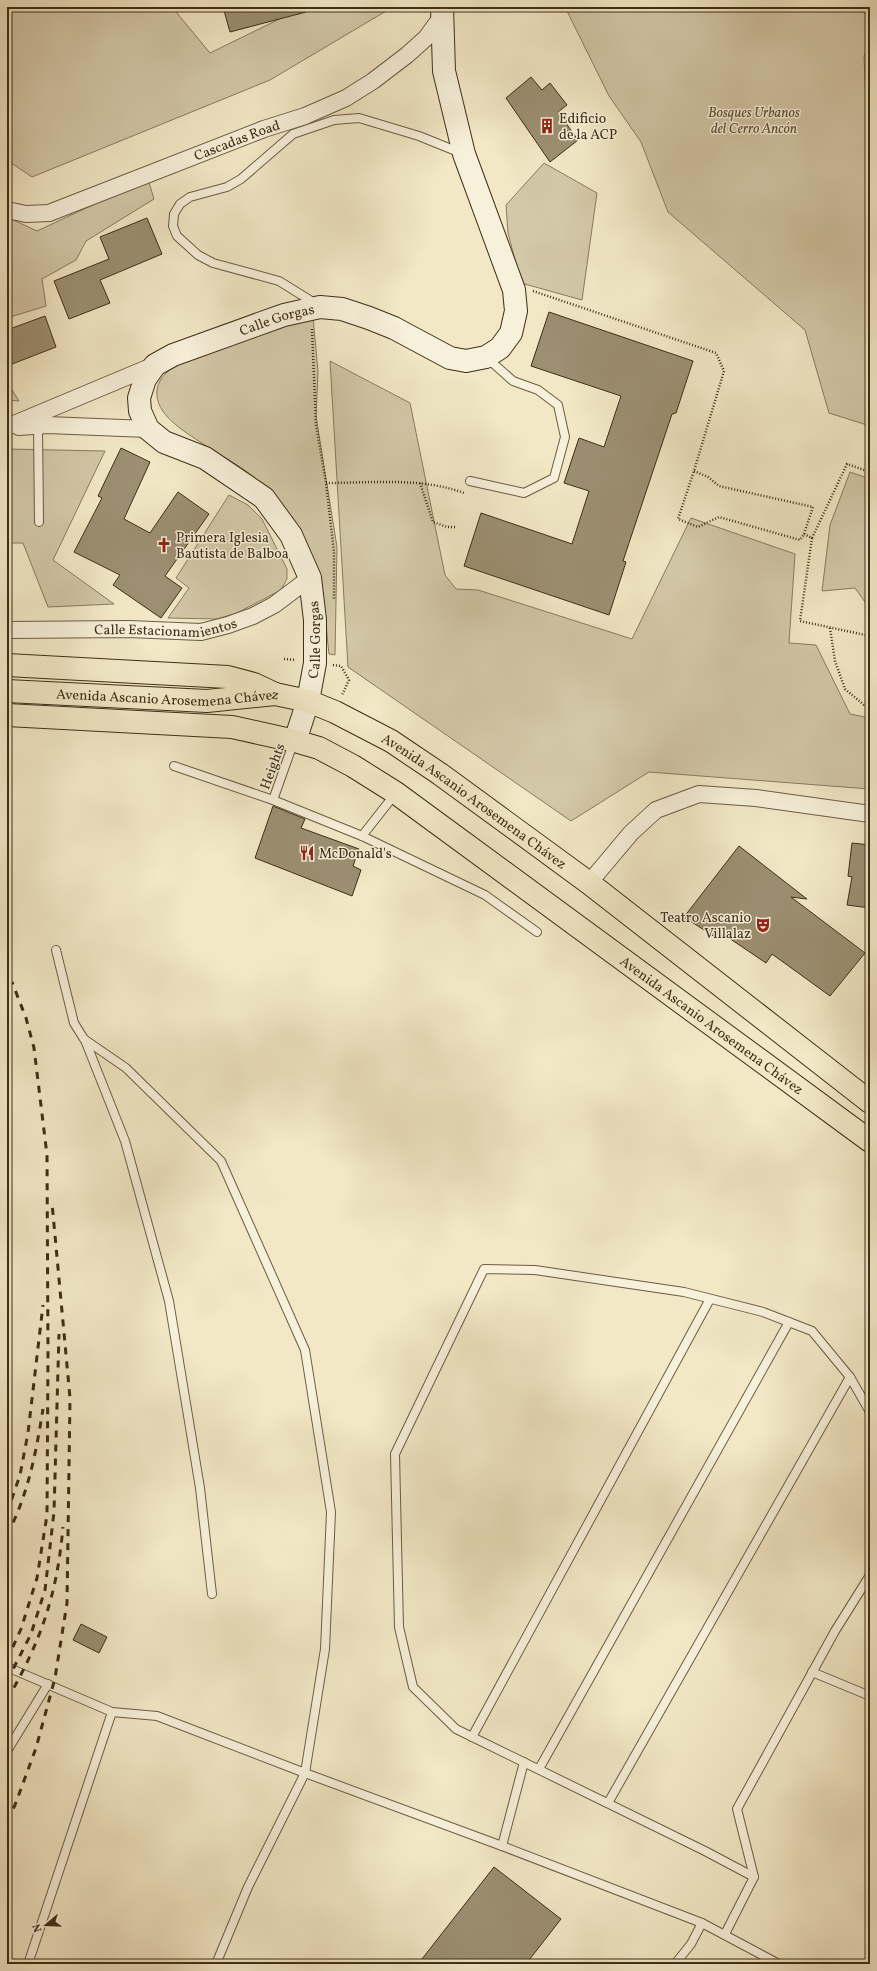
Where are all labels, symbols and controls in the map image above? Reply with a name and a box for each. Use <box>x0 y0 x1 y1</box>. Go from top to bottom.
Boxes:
park label: Bosques Urbanos del Cerro Ancón <box>708 104 800 139</box>
place label: Edificio de la ACP <box>559 110 617 145</box>
street label: Cascadas Road <box>192 116 283 166</box>
building icon: Edificio de la ACP <box>538 117 556 135</box>
street label: Calle Gorgas <box>237 301 316 341</box>
place label: Primera Iglesia Bautista de Balboa <box>176 529 289 564</box>
church icon: Primera Iglesia Bautista de Balboa <box>155 536 173 554</box>
street label: Calle Gorgas <box>304 600 326 680</box>
street label: Calle Estacionamientos <box>94 615 240 643</box>
street label: Avenida Ascanio Arosemena Chávez <box>56 685 281 712</box>
street label: Avenida Ascanio Arosemena Chávez <box>378 730 570 874</box>
street label: Heights <box>256 741 291 792</box>
restaurant icon: McDonald's <box>298 844 316 862</box>
place label: McDonald's <box>319 845 392 864</box>
place label: Teatro Ascanio Villalaz <box>660 909 751 944</box>
theatre icon: Teatro Ascanio Villalaz <box>754 916 772 934</box>
street label: Avenida Ascanio Arosemena Chávez <box>615 952 807 1100</box>
north arrow <box>26 1905 66 1945</box>
text: N <box>30 1922 46 1934</box>

